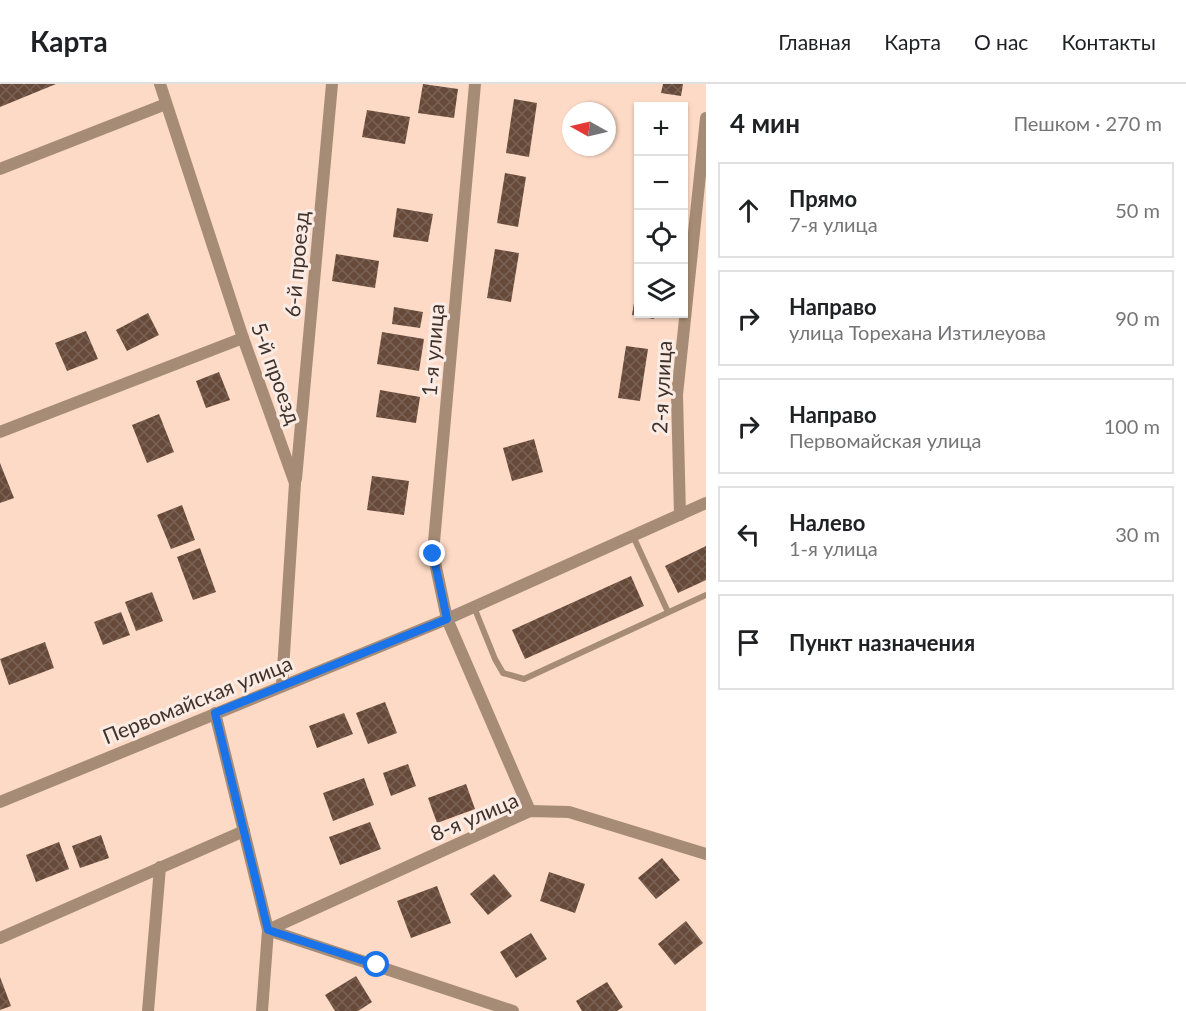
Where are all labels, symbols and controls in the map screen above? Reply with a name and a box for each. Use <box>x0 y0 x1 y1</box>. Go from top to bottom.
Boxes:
text: Карта <box>30 24 108 58</box>
text: Главная <box>778 29 851 54</box>
text: Карта <box>884 29 941 54</box>
text: О нас <box>974 29 1028 54</box>
text: Контакты <box>1061 29 1156 54</box>
north arrow <box>562 102 616 156</box>
map controls <box>634 102 688 318</box>
button: + <box>634 102 688 156</box>
text: 4 мин <box>730 107 800 139</box>
text: Пешком · 270 m <box>1013 111 1162 135</box>
button: − <box>634 156 688 210</box>
text: Прямо <box>789 185 857 212</box>
icon: ahead <box>732 194 765 227</box>
text: 50 m <box>1115 198 1160 222</box>
street label: 6-й проезд <box>279 210 313 318</box>
button: locate <box>634 210 688 264</box>
text: 7-я улица <box>789 212 878 236</box>
button: layers <box>634 264 688 318</box>
text: Направо <box>789 293 877 320</box>
icon: right <box>732 302 765 335</box>
street label: 1-я улица <box>415 303 449 397</box>
text: 90 m <box>1115 306 1160 330</box>
street label: 5-й проезд <box>247 319 307 427</box>
text: улица Торехана Изтилеуова <box>789 320 1046 344</box>
street label: 2-я улица <box>646 340 676 434</box>
text: Направо <box>789 401 877 428</box>
icon: right <box>732 410 765 443</box>
text: 100 m <box>1104 414 1160 438</box>
text: Первомайская улица <box>789 428 981 452</box>
text: Налево <box>789 509 865 536</box>
icon: left <box>732 518 765 551</box>
text: 30 m <box>1115 522 1160 546</box>
text: 1-я улица <box>789 536 878 560</box>
route end <box>419 540 445 566</box>
icon: arrive <box>732 626 765 659</box>
text: Пункт назначения <box>789 629 975 656</box>
street label: Первомайская улица <box>99 650 295 748</box>
street label: 8-я улица <box>426 786 522 846</box>
route start <box>363 951 389 977</box>

